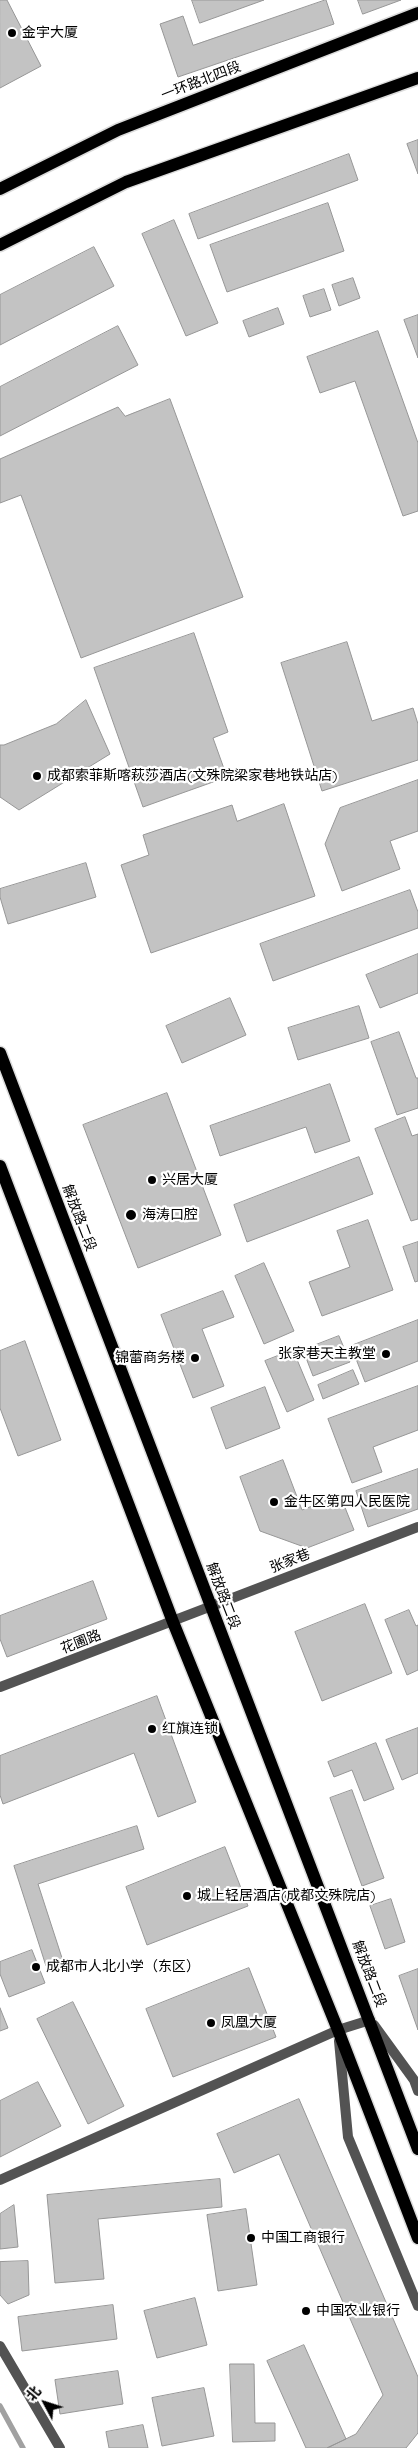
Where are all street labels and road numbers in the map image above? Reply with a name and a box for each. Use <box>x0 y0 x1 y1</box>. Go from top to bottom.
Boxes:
street label: 一环路北四段 <box>159 58 243 104</box>
street label: 解放路二段 <box>59 1182 99 1254</box>
street label: 张家巷 <box>267 1546 313 1576</box>
street label: 解放路二段 <box>203 1560 243 1632</box>
street label: 花圃路 <box>58 1627 104 1657</box>
street label: 解放路二段 <box>349 1938 389 2010</box>

